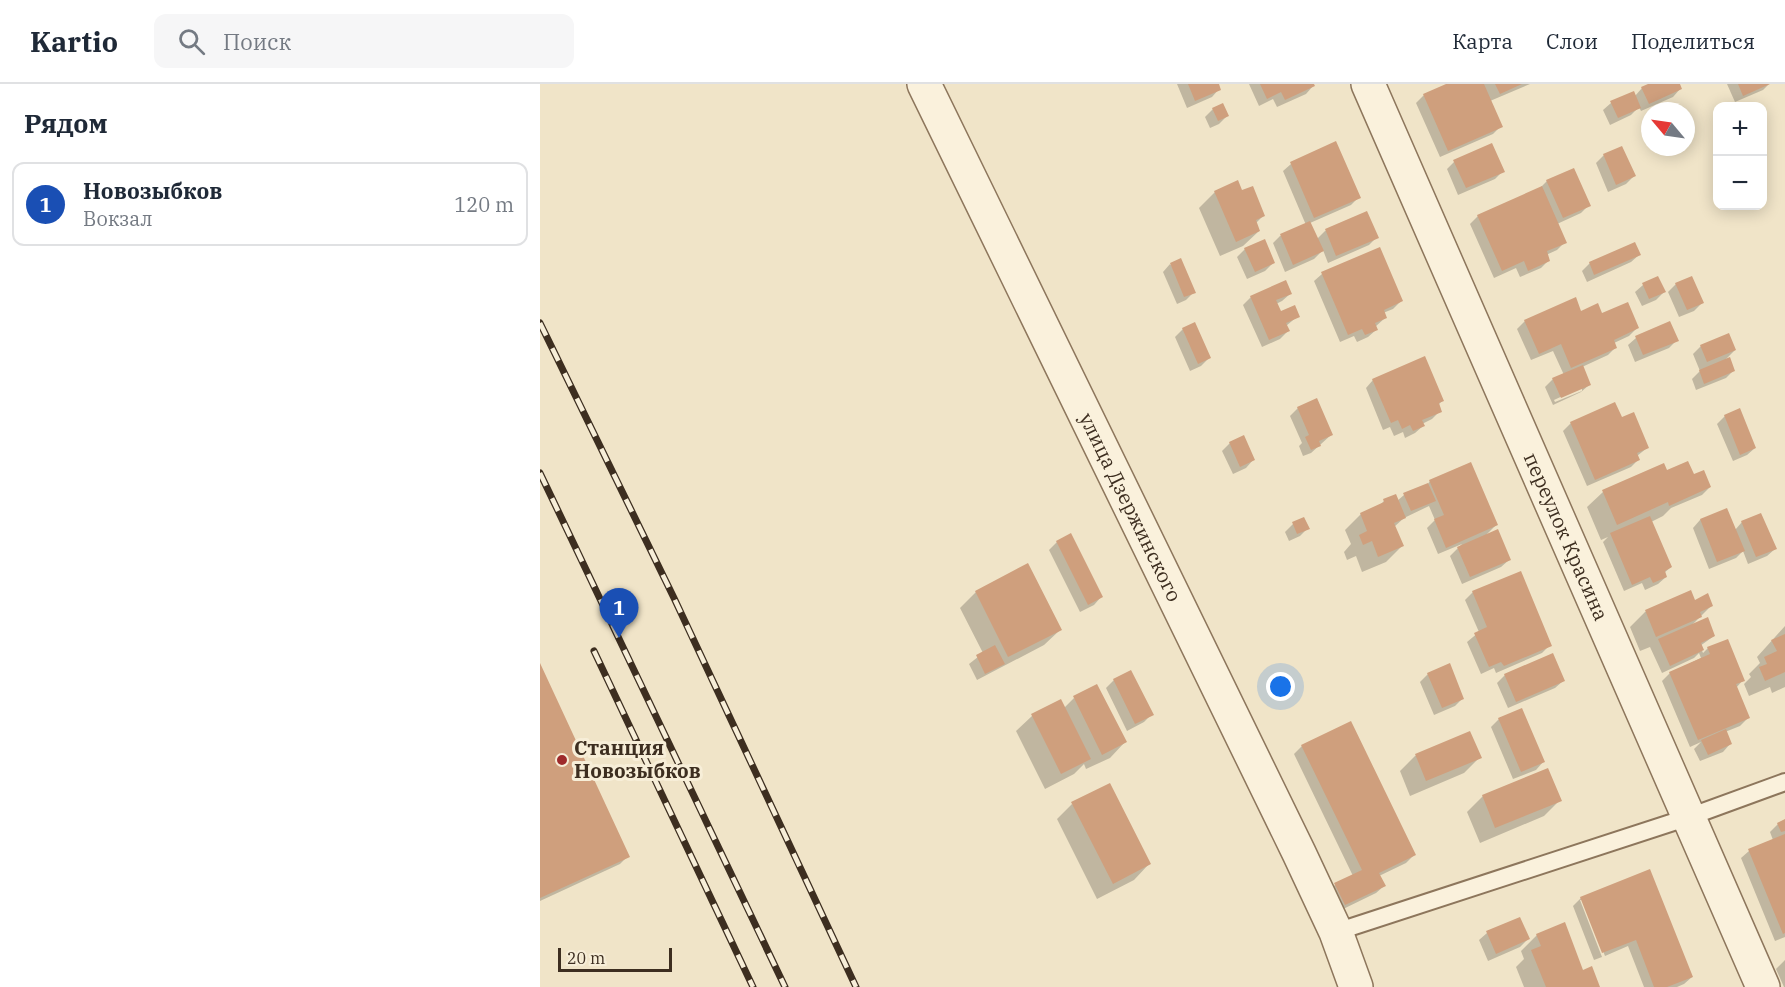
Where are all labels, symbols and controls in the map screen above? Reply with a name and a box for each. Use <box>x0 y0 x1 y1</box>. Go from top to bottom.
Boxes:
search box <box>154 14 574 68</box>
text: Kartio <box>30 23 118 60</box>
icon: search <box>175 25 208 58</box>
text: Поиск <box>223 27 291 56</box>
text: Карта <box>1452 27 1513 55</box>
text: Слои <box>1546 27 1598 55</box>
text: Поделиться <box>1631 27 1755 55</box>
north arrow <box>1641 102 1695 156</box>
map controls <box>1713 102 1767 210</box>
button: + <box>1713 102 1767 156</box>
text: Рядом <box>24 106 108 140</box>
button: − <box>1713 156 1767 210</box>
text: Новозыбков <box>83 176 222 205</box>
text: 1 <box>40 191 52 218</box>
text: 120 m <box>454 191 514 218</box>
text: Вокзал <box>83 205 152 232</box>
street label: улица Дзержинского <box>1073 408 1188 606</box>
street label: переулок Красина <box>1518 448 1615 625</box>
pin: 1 <box>600 588 638 638</box>
your location <box>1266 672 1295 701</box>
place label: Станция Новозыбков <box>574 734 701 784</box>
marker: Станция Новозыбков <box>555 753 569 767</box>
scale bar <box>558 945 672 972</box>
text: 20 m <box>567 948 605 968</box>

